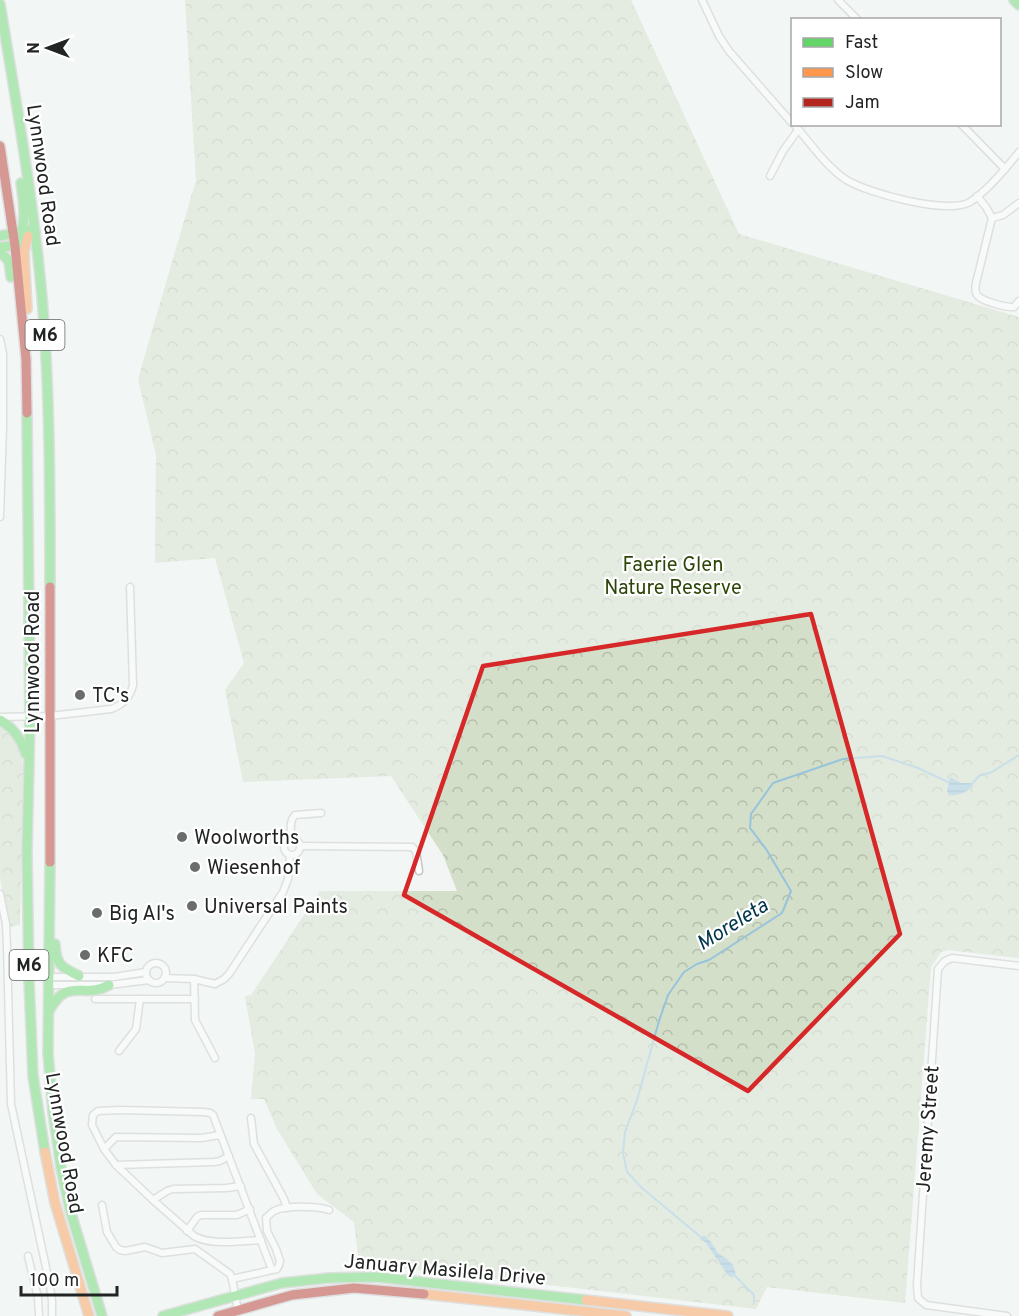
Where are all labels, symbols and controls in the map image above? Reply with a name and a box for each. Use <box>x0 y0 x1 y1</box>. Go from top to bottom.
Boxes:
north arrow <box>18 18 78 78</box>
legend <box>791 18 1001 126</box>
text: Fast <box>845 32 878 55</box>
text: N <box>25 42 45 54</box>
text: Slow <box>845 62 883 85</box>
text: Jam <box>845 92 880 115</box>
street label: Lynnwood Road <box>19 103 65 248</box>
road number: M6 <box>26 320 64 350</box>
park label: Faerie Glen Nature Reserve <box>604 553 742 602</box>
street label: Lynnwood Road <box>21 590 47 734</box>
place label: TC's <box>92 684 129 710</box>
marker: TC's <box>73 688 87 702</box>
place label: Woolworths <box>194 826 299 852</box>
marker: Woolworths <box>175 830 189 844</box>
place label: Wiesenhof <box>207 856 300 882</box>
marker: Wiesenhof <box>188 860 202 874</box>
water label: Moreleta <box>692 893 774 958</box>
place label: Universal Paints <box>204 895 348 921</box>
marker: Universal Paints <box>185 899 199 913</box>
place label: Big Al's <box>109 902 175 928</box>
marker: Big Al's <box>90 906 104 920</box>
place label: KFC <box>97 944 134 970</box>
marker: KFC <box>78 948 92 962</box>
road number: M6 <box>9 950 48 980</box>
street label: Jeremy Street <box>912 1065 946 1194</box>
street label: Lynnwood Road <box>38 1071 88 1216</box>
street label: January Masilela Drive <box>343 1249 547 1293</box>
scale bar <box>21 1259 117 1297</box>
text: 100 m <box>30 1270 79 1293</box>

